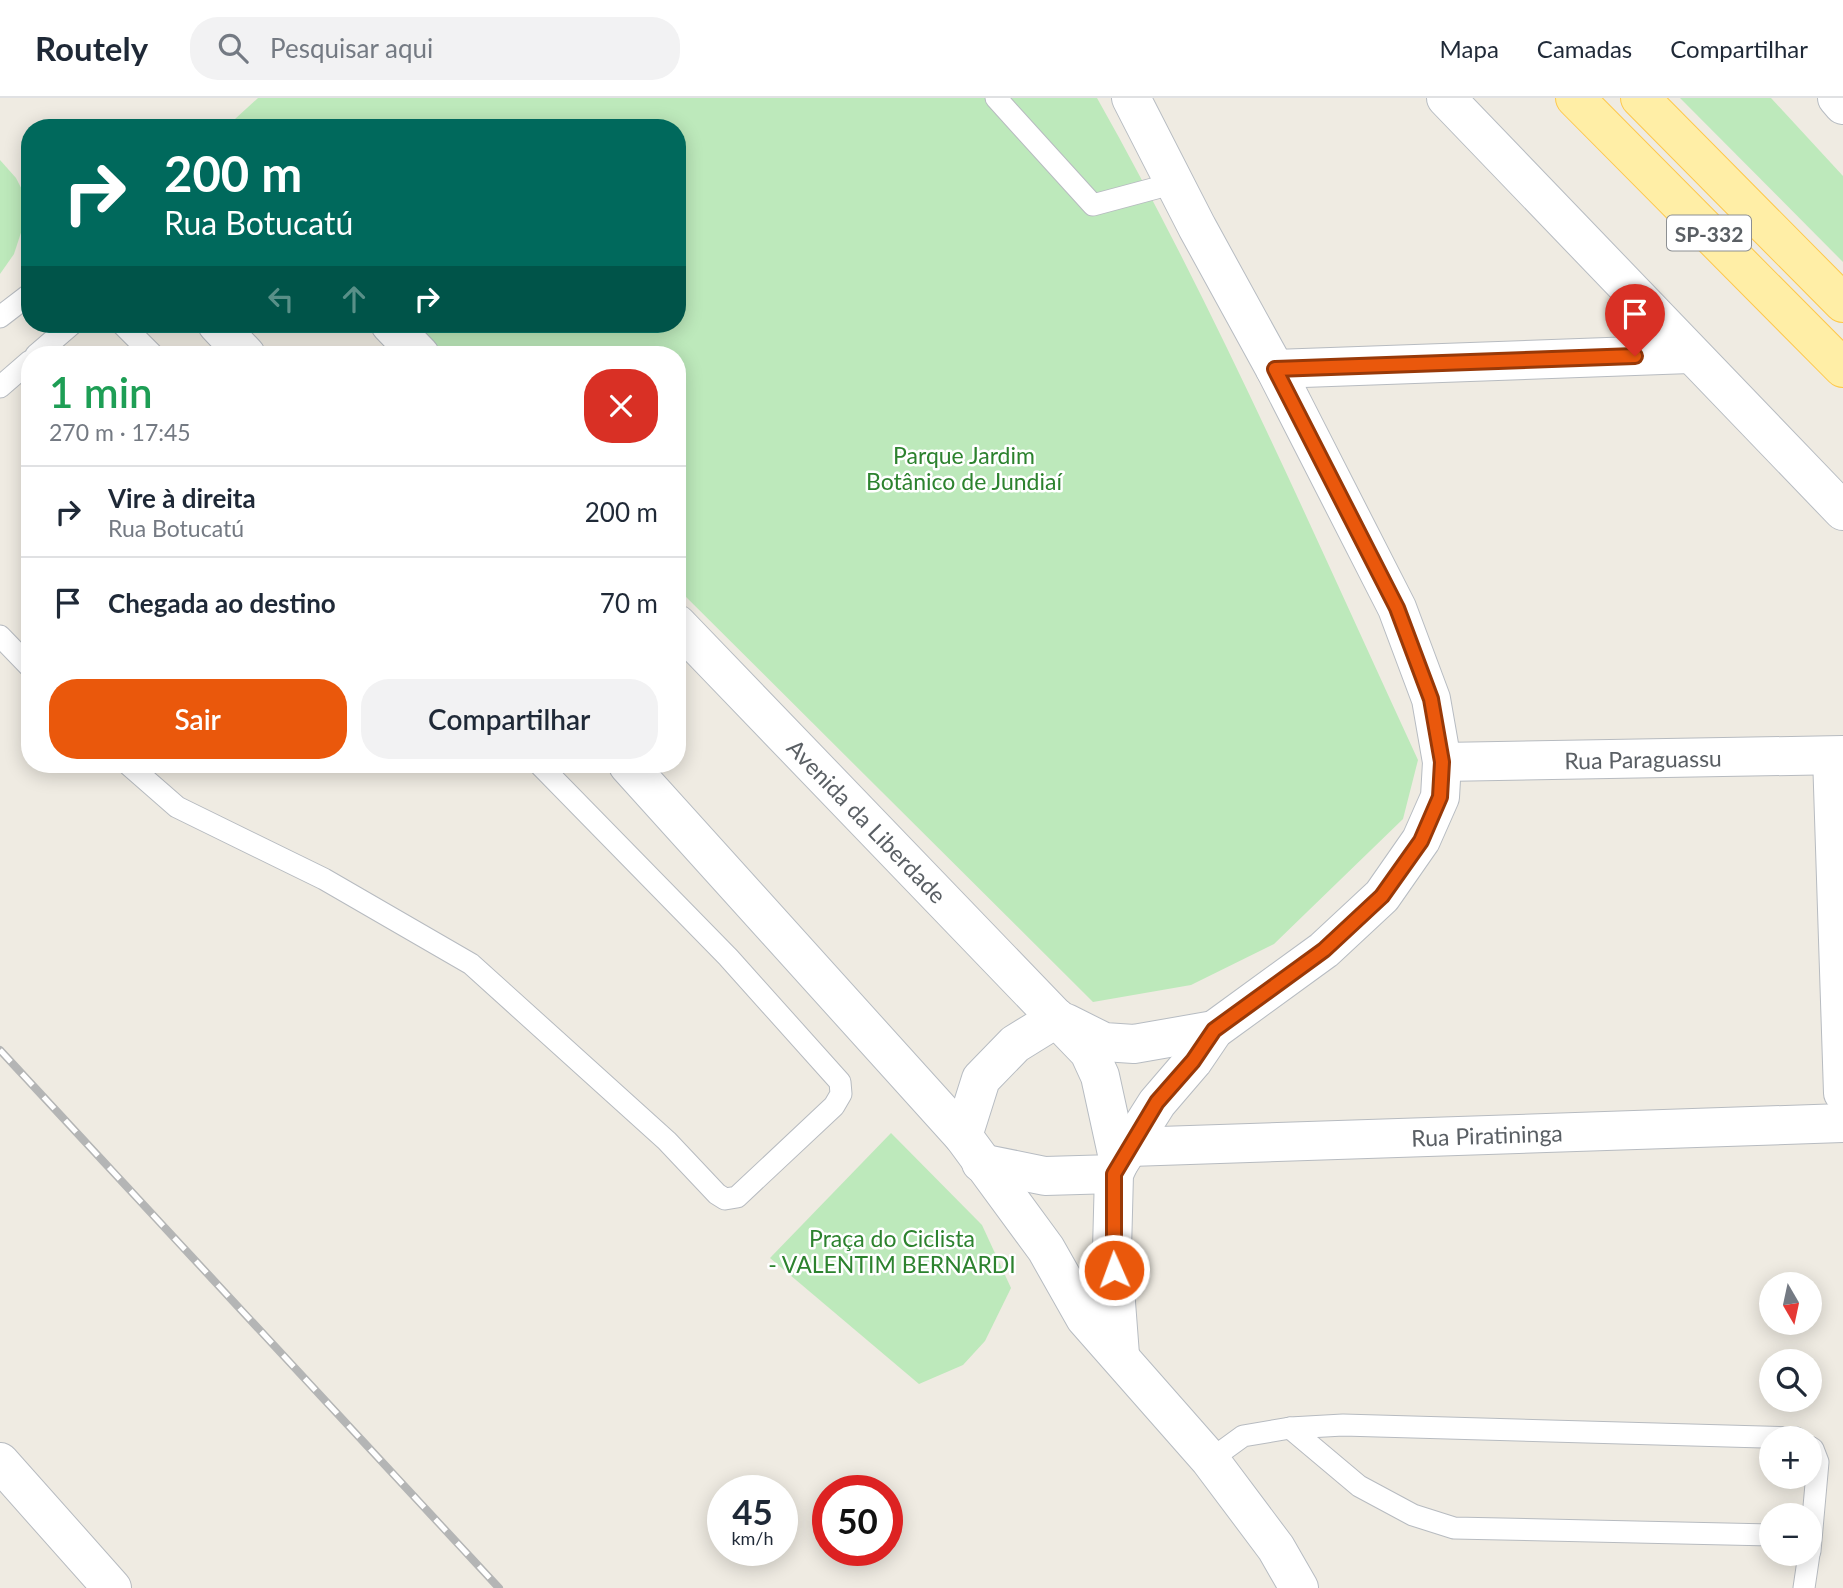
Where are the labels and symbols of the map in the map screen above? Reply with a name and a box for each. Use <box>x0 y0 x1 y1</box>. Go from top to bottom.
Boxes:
road number: SP-332 <box>1667 216 1751 250</box>
pin <box>1605 284 1665 356</box>
park label: Parque Jardim Botânico de Jundiaí <box>866 441 1063 495</box>
street label: Avenida da Liberdade <box>782 733 952 909</box>
street label: Rua Paraguassu <box>1564 744 1722 774</box>
street label: Rua Piratininga <box>1411 1118 1563 1152</box>
park label: Praça do Ciclista - VALENTIM BERNARDI <box>768 1224 1016 1278</box>
position arrow <box>1077 1233 1151 1307</box>
north arrow <box>1759 1272 1822 1335</box>
speed limit sign: 50 <box>812 1475 903 1566</box>

